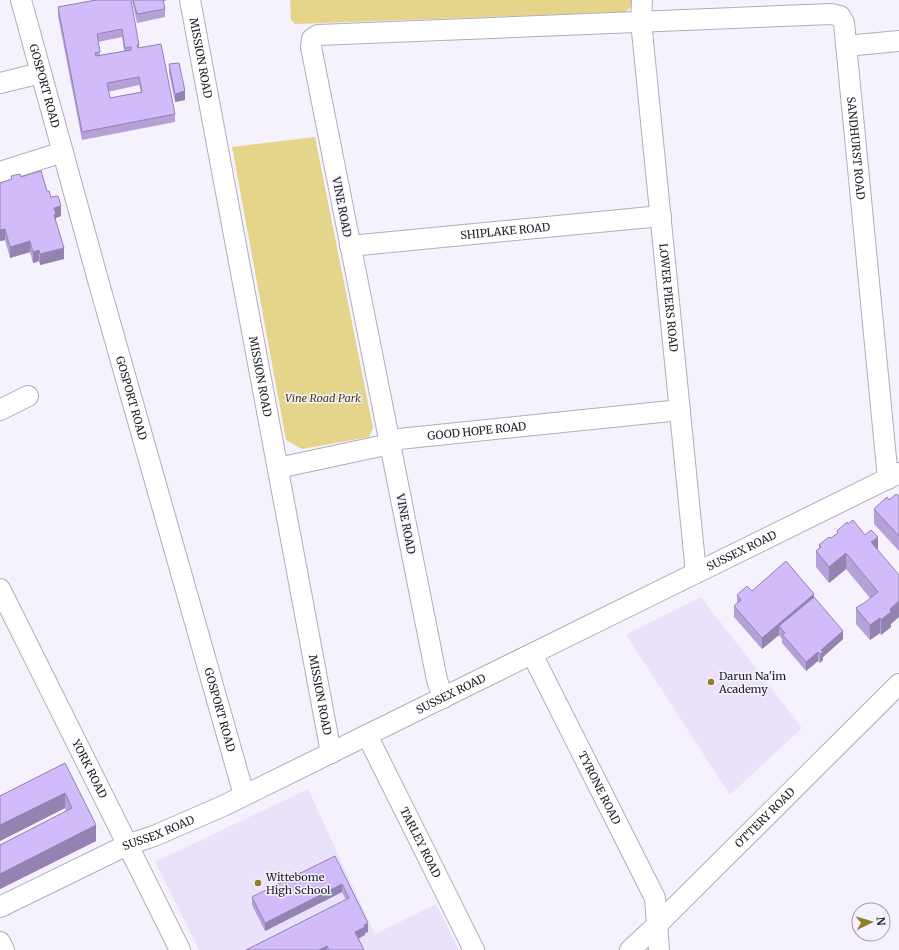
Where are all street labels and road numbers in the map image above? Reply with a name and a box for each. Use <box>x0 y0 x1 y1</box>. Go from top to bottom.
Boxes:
street label: MISSION ROAD <box>186 17 215 99</box>
street label: GOSPORT ROAD <box>26 42 63 129</box>
street label: SANDHURST ROAD <box>844 96 868 200</box>
street label: VINE ROAD <box>329 175 355 238</box>
street label: SHIPLAKE ROAD <box>460 220 551 242</box>
street label: LOWER PIERS ROAD <box>656 243 681 353</box>
street label: MISSION ROAD <box>246 335 275 418</box>
street label: GOSPORT ROAD <box>113 354 150 441</box>
street label: GOOD HOPE ROAD <box>427 419 527 443</box>
street label: VINE ROAD <box>393 492 419 555</box>
street label: SUSSEX ROAD <box>704 527 779 574</box>
street label: MISSION ROAD <box>306 654 335 736</box>
street label: GOSPORT ROAD <box>201 666 238 753</box>
street label: SUSSEX ROAD <box>414 671 488 717</box>
street label: YORK ROAD <box>69 736 110 801</box>
street label: TYRONE ROAD <box>575 749 624 827</box>
street label: OTTERY ROAD <box>732 785 798 850</box>
street label: TARLEY ROAD <box>397 805 444 880</box>
street label: SUSSEX ROAD <box>120 812 196 853</box>

